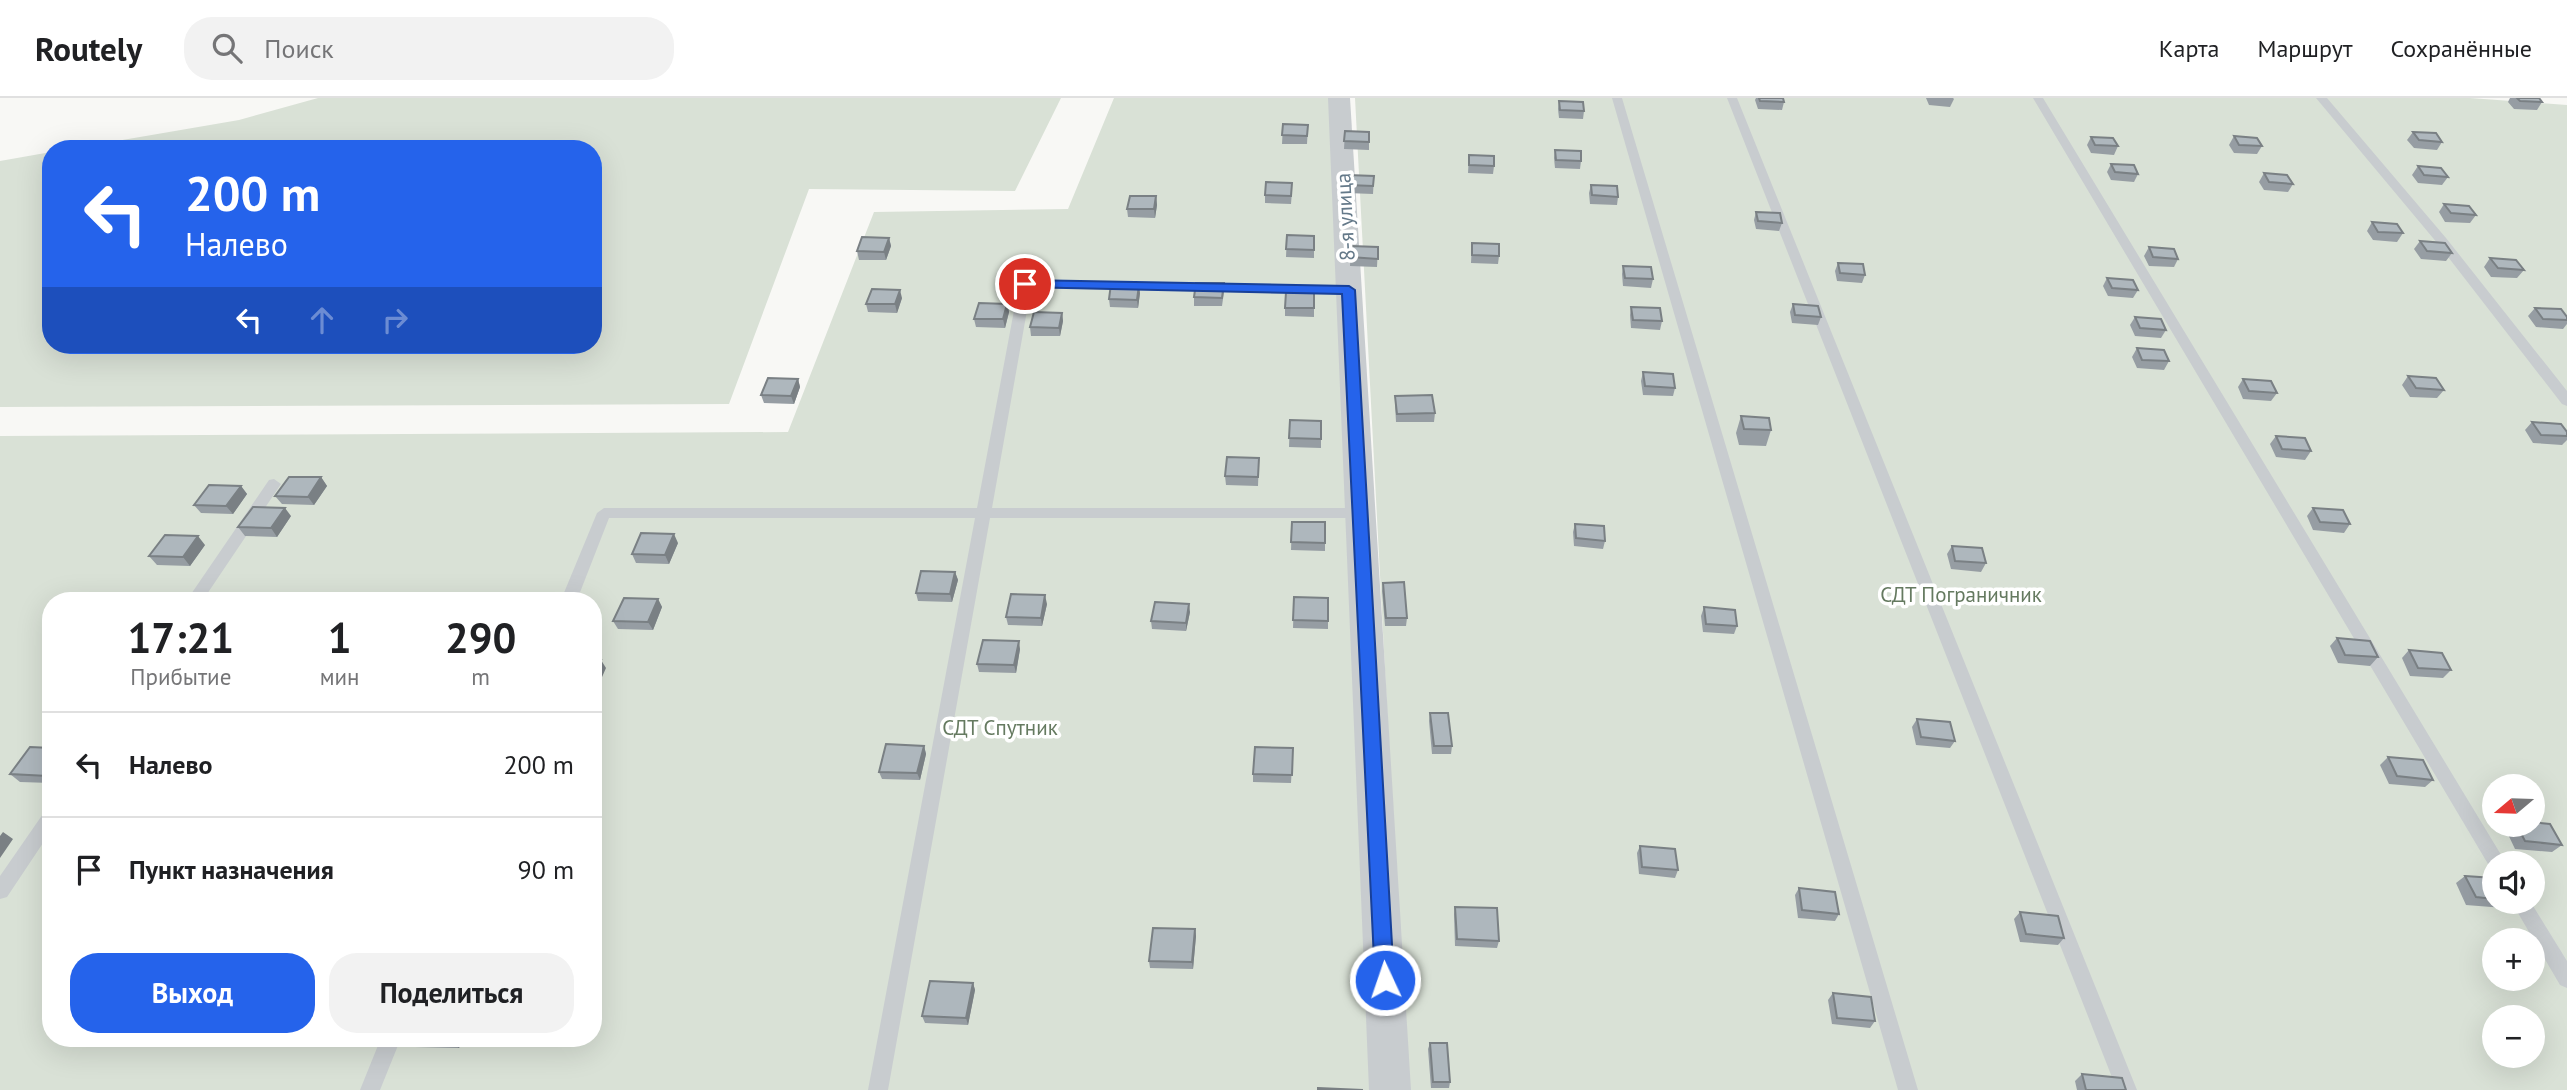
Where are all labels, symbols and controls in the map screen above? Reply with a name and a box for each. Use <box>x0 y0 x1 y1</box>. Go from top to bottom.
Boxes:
search box <box>184 17 674 80</box>
text: Routely <box>35 27 142 70</box>
icon: search <box>208 29 246 67</box>
text: Поиск <box>264 32 334 65</box>
text: Карта <box>2159 33 2219 64</box>
text: Маршрут <box>2257 33 2352 64</box>
text: Сохранённые <box>2390 33 2532 64</box>
text: 200 m <box>185 161 320 225</box>
icon: left <box>70 168 161 259</box>
street label: 8-я улица <box>1329 172 1361 262</box>
text: Налево <box>185 223 288 265</box>
pin <box>995 254 1055 314</box>
icon: arrive <box>1006 265 1044 303</box>
icon: left <box>230 301 268 339</box>
icon: ahead <box>303 301 341 339</box>
icon: right <box>376 301 414 339</box>
park label: СДТ Пограничник <box>1880 581 2042 608</box>
text: 17:21 <box>128 610 234 665</box>
text: 1 <box>328 610 351 665</box>
text: 290 <box>445 610 516 665</box>
text: Прибытие <box>130 662 231 691</box>
text: мин <box>320 662 359 691</box>
text: m <box>471 662 490 691</box>
park label: СДТ Спутник <box>942 714 1058 741</box>
icon: left <box>70 746 108 784</box>
text: Налево <box>129 748 213 781</box>
text: 200 m <box>503 748 574 781</box>
north arrow <box>2482 774 2544 836</box>
map controls <box>2482 774 2545 1068</box>
icon: arrive <box>70 851 108 889</box>
button: sound <box>2482 851 2545 914</box>
text: Пункт назначения <box>129 853 334 886</box>
text: 90 m <box>518 853 574 886</box>
button: + <box>2482 928 2545 991</box>
position arrow <box>1348 943 1422 1017</box>
button: Выход <box>70 953 315 1033</box>
button: Поделиться <box>329 953 574 1033</box>
button: − <box>2482 1005 2545 1068</box>

